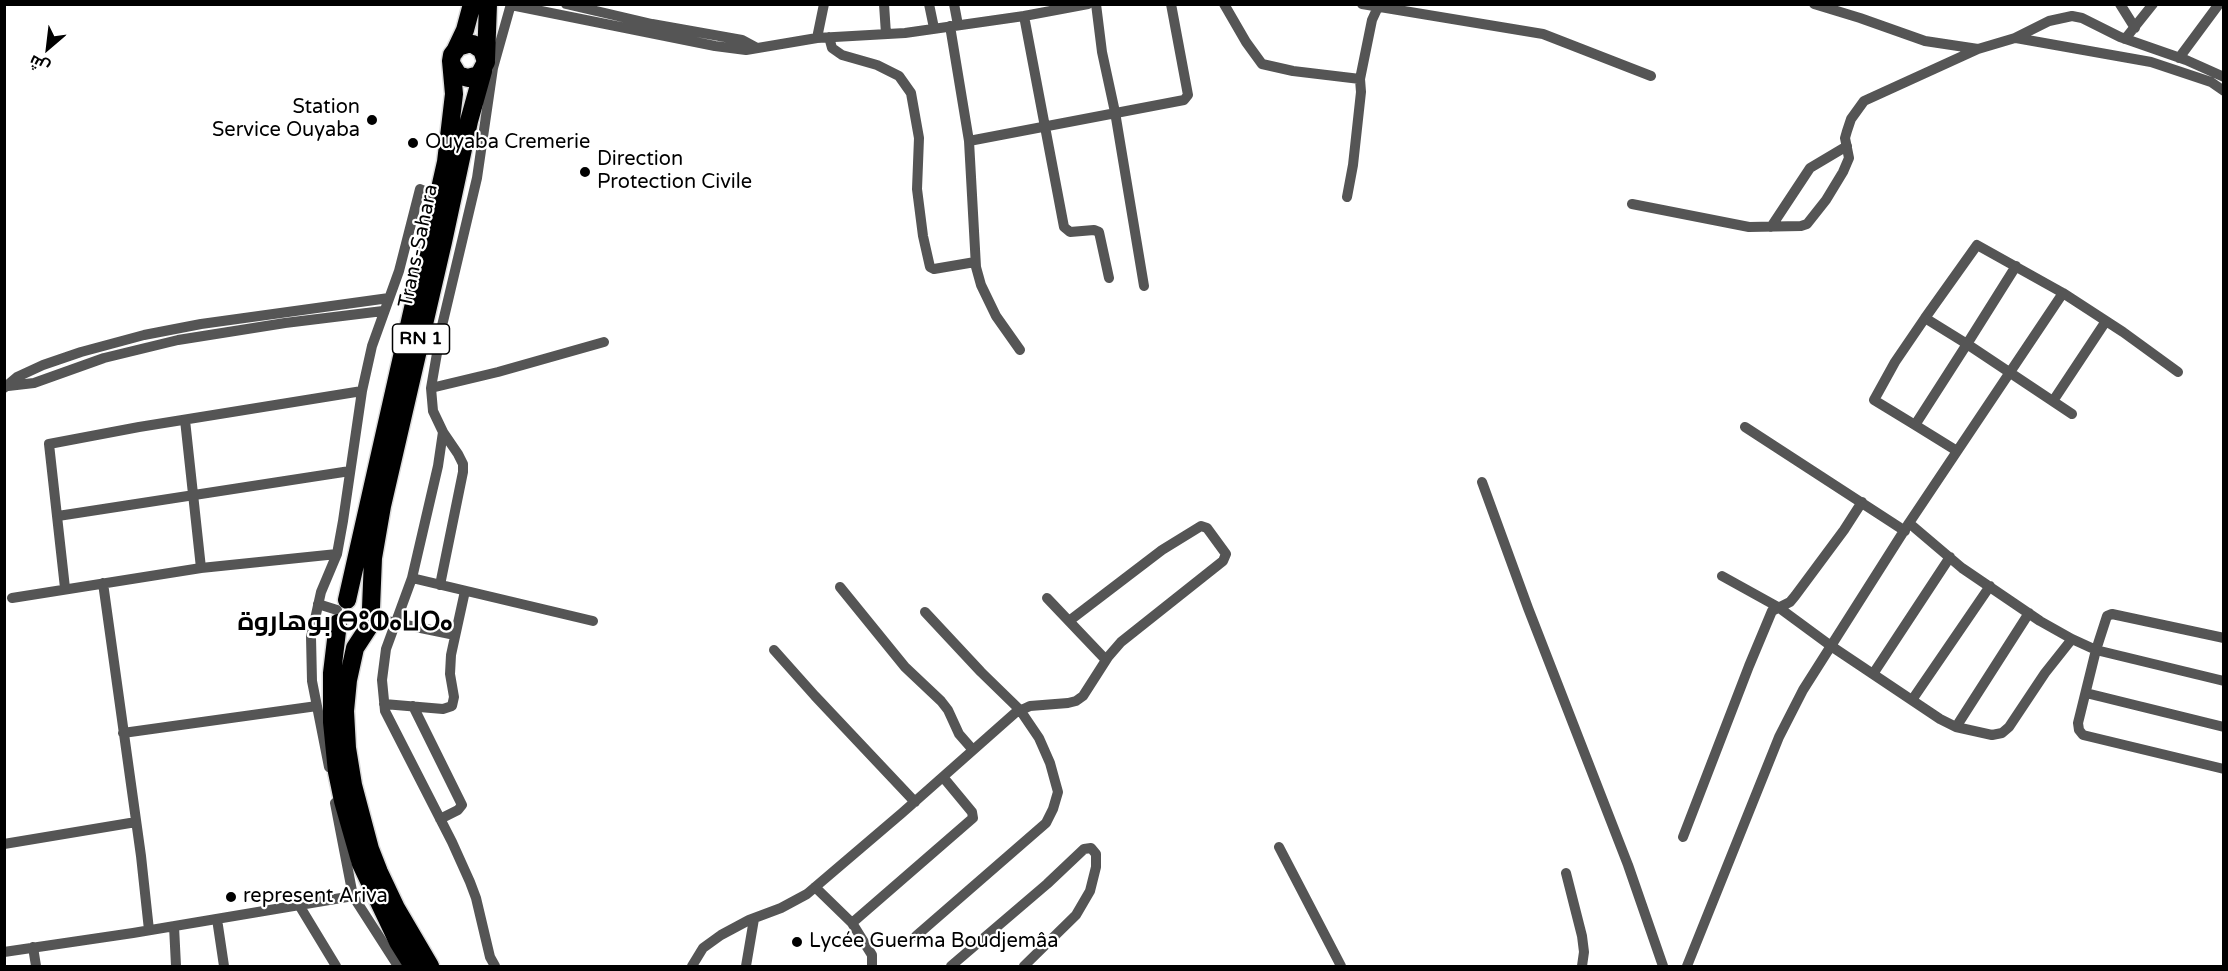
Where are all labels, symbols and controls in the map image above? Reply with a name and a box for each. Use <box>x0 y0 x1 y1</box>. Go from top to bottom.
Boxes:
north arrow <box>18 18 78 78</box>
text: ش <box>26 50 53 78</box>
place label: Station Service Ouyaba <box>212 96 360 143</box>
marker: Station Service Ouyaba <box>365 113 379 127</box>
place label: Ouyaba Cremerie <box>425 131 590 155</box>
marker: Ouyaba Cremerie <box>406 136 420 150</box>
place label: Direction Protection Civile <box>597 148 752 195</box>
marker: Direction Protection Civile <box>578 165 592 179</box>
street label: Trans-Sahara <box>394 182 444 310</box>
road number: RN 1 <box>392 324 450 354</box>
district label: بوهاروة ⴱⵓⵀⴰⵡⵔⴰ <box>238 607 452 639</box>
place label: represent Ariva <box>243 885 388 909</box>
marker: represent Ariva <box>224 890 238 904</box>
place label: Lycée Guerma Boudjemâa <box>809 930 1059 954</box>
marker: Lycée Guerma Boudjemâa <box>790 935 804 949</box>

